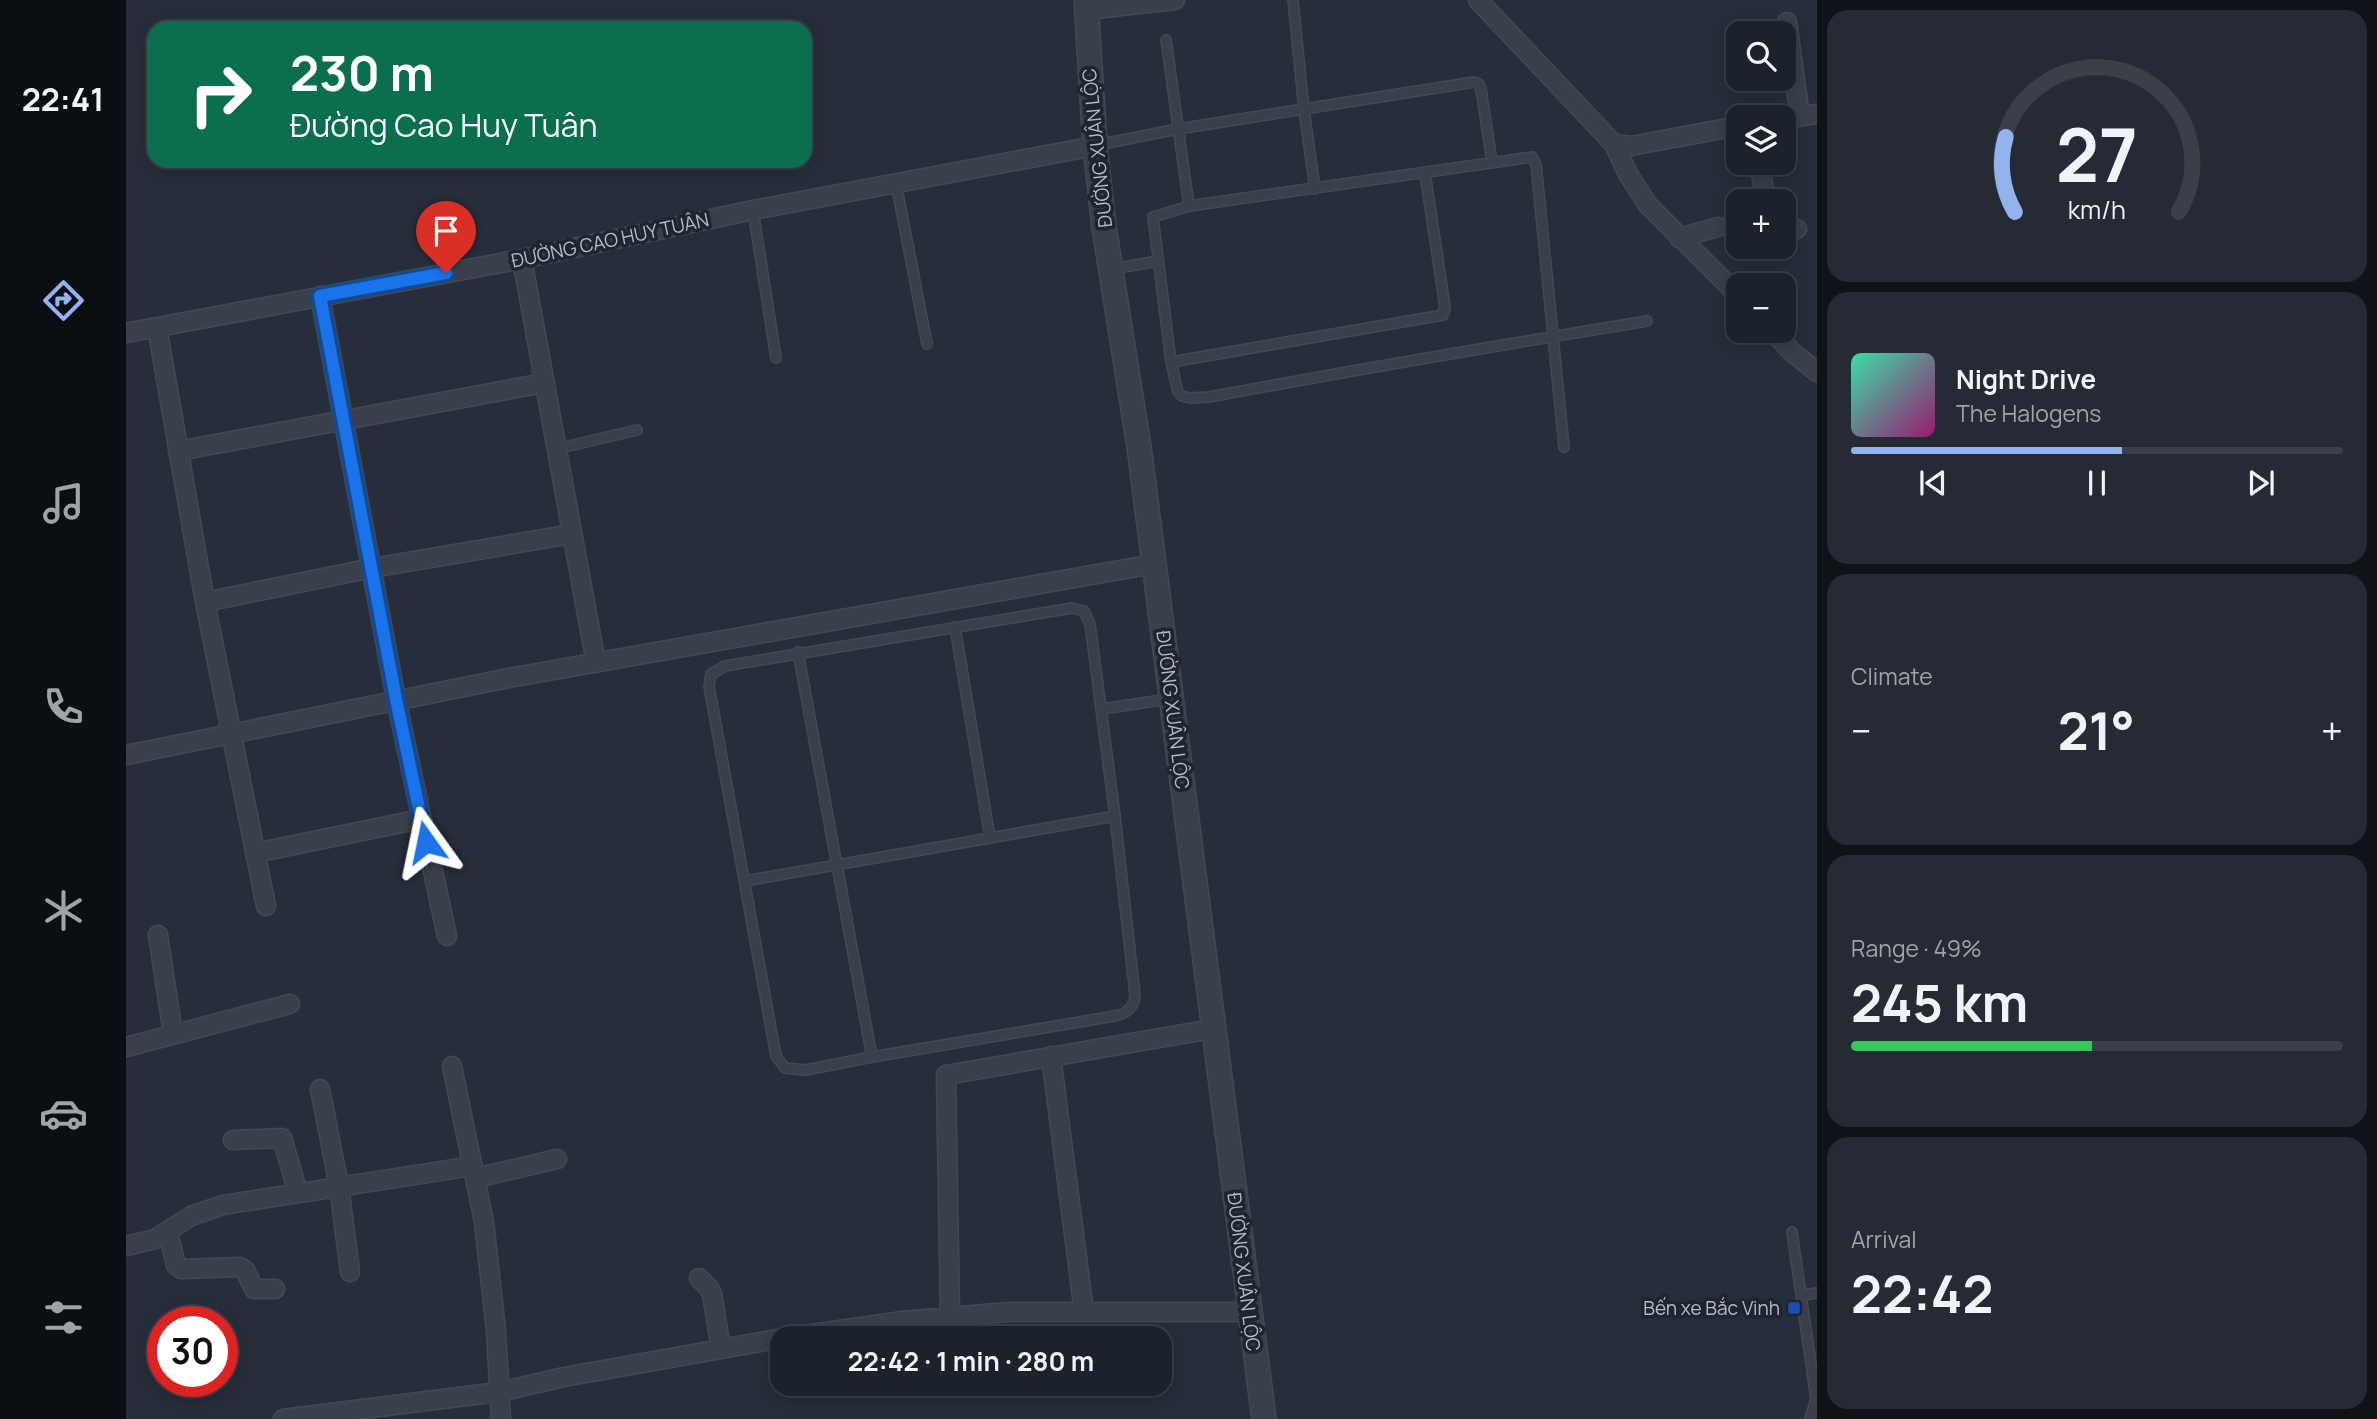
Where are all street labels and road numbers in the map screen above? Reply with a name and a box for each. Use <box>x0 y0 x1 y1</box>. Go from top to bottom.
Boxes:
street label: ĐƯỜNG XUÂN LỘC <box>1076 67 1118 229</box>
street label: ĐƯỜNG CAO HUY TUÂN <box>509 206 711 274</box>
street label: ĐƯỜNG XUÂN LỘC <box>1150 629 1196 791</box>
street label: ĐƯỜNG XUÂN LỘC <box>1221 1191 1267 1353</box>

